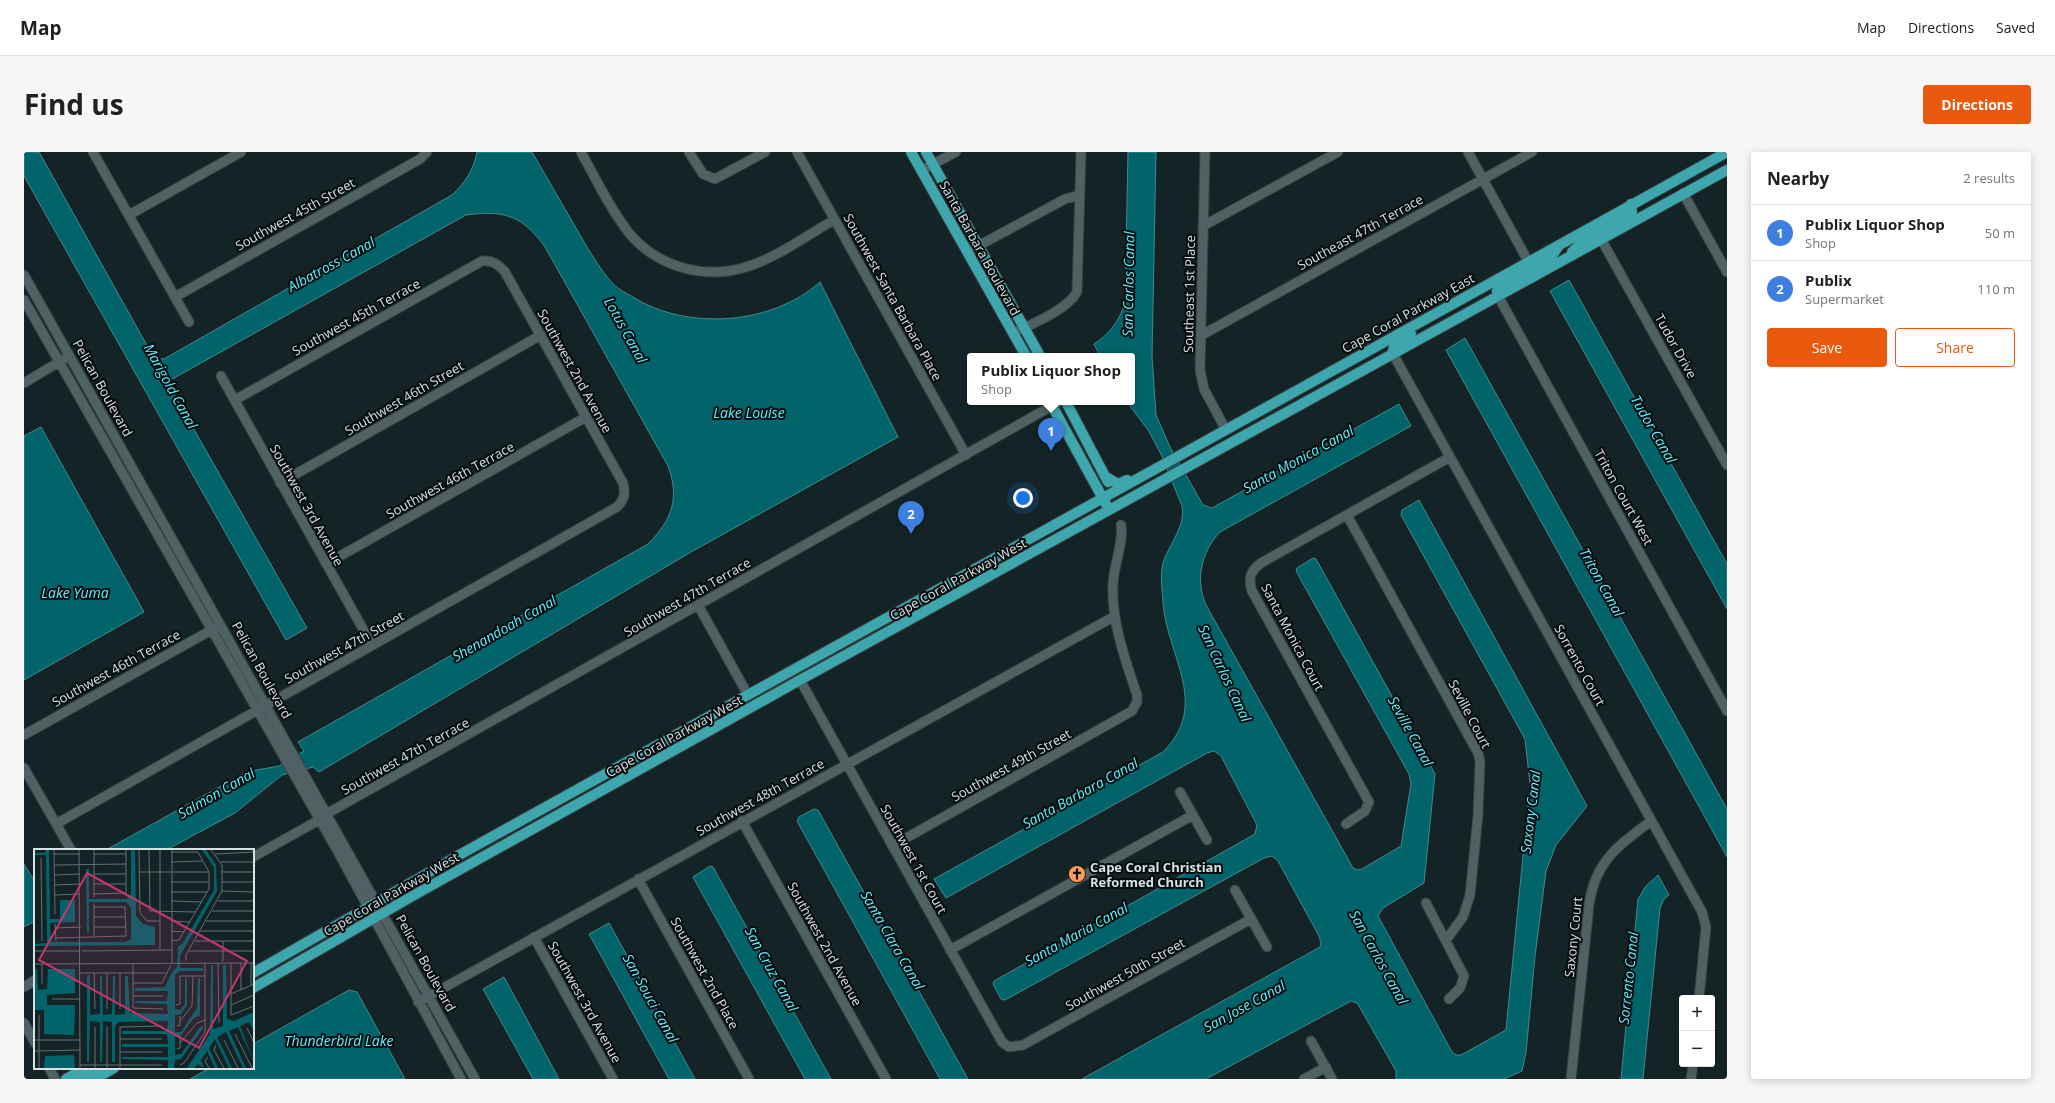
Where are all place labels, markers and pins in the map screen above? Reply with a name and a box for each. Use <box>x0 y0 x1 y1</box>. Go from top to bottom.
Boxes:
pin: 1 <box>1038 418 1064 451</box>
pin: 2 <box>898 501 924 534</box>
place label: Cape Coral Christian Reformed Church <box>1090 858 1222 891</box>
church icon: Cape Coral Christian Reformed Church <box>1067 864 1087 884</box>

